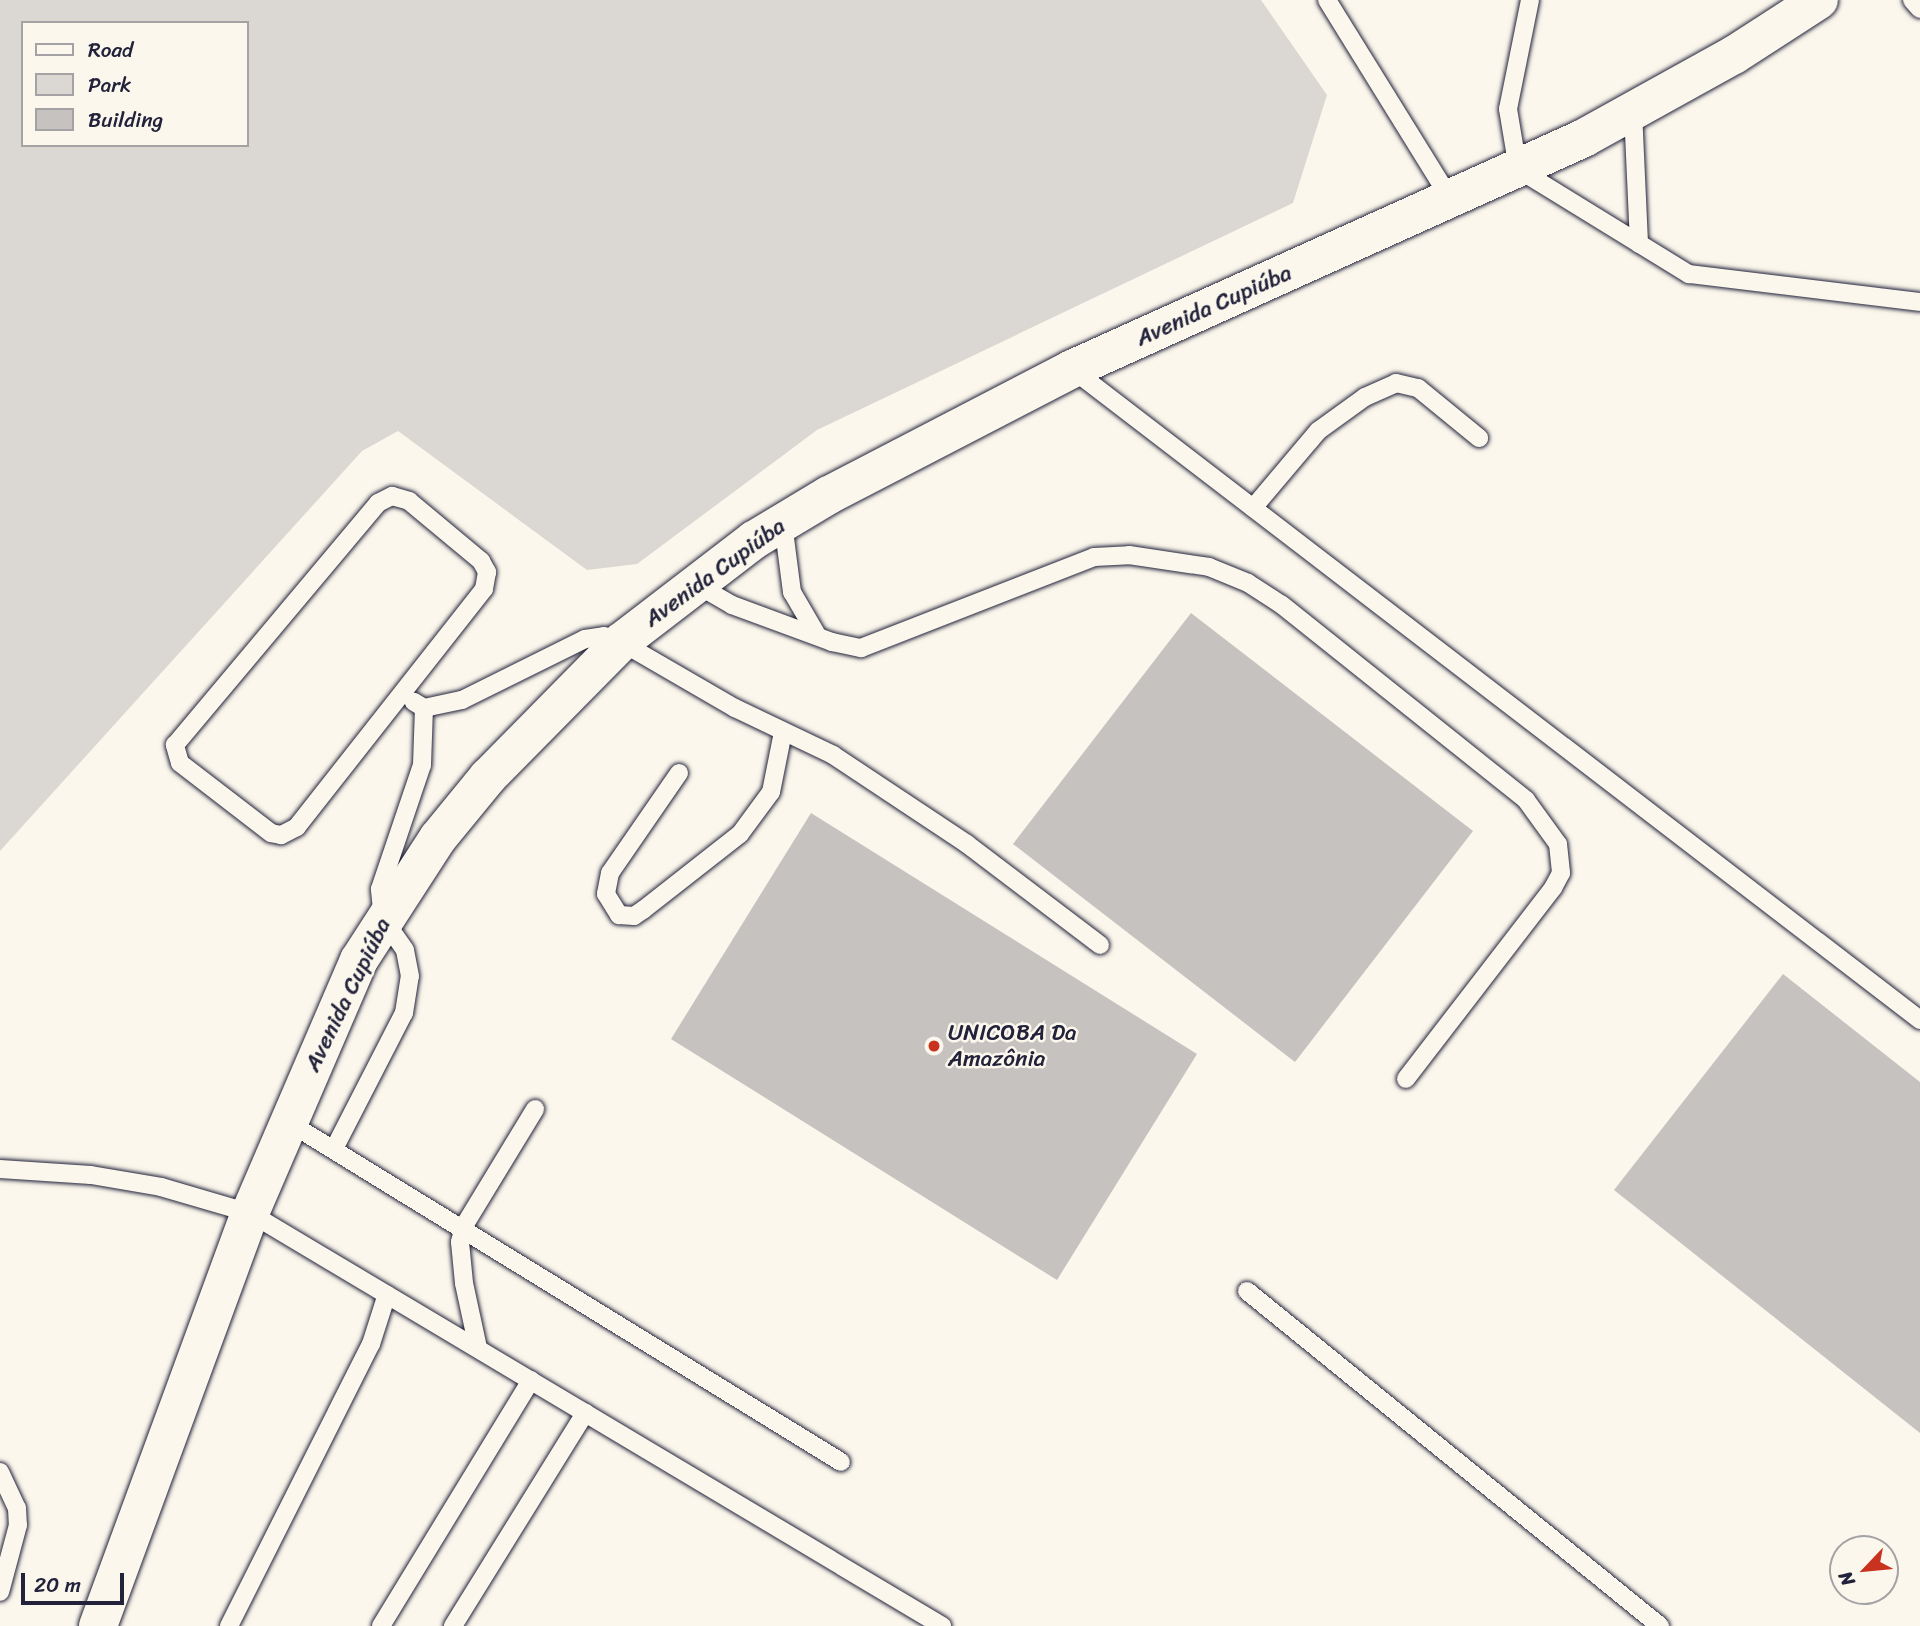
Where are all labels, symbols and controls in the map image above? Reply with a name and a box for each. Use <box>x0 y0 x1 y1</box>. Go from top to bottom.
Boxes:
legend <box>21 21 248 147</box>
text: Road <box>88 31 133 69</box>
text: Park <box>88 66 131 104</box>
text: Building <box>88 101 163 139</box>
street label: Avenida Cupiúba <box>1132 259 1296 353</box>
street label: Avenida Cupiúba <box>639 513 791 633</box>
street label: Avenida Cupiúba <box>299 914 397 1076</box>
place label: UNICOBA Da Amazônia <box>948 1019 1077 1073</box>
marker: UNICOBA Da Amazônia <box>926 1038 942 1054</box>
north arrow <box>1829 1535 1899 1605</box>
scale bar <box>24 1560 128 1604</box>
text: N <box>1829 1565 1864 1592</box>
text: 20 m <box>34 1566 81 1604</box>

